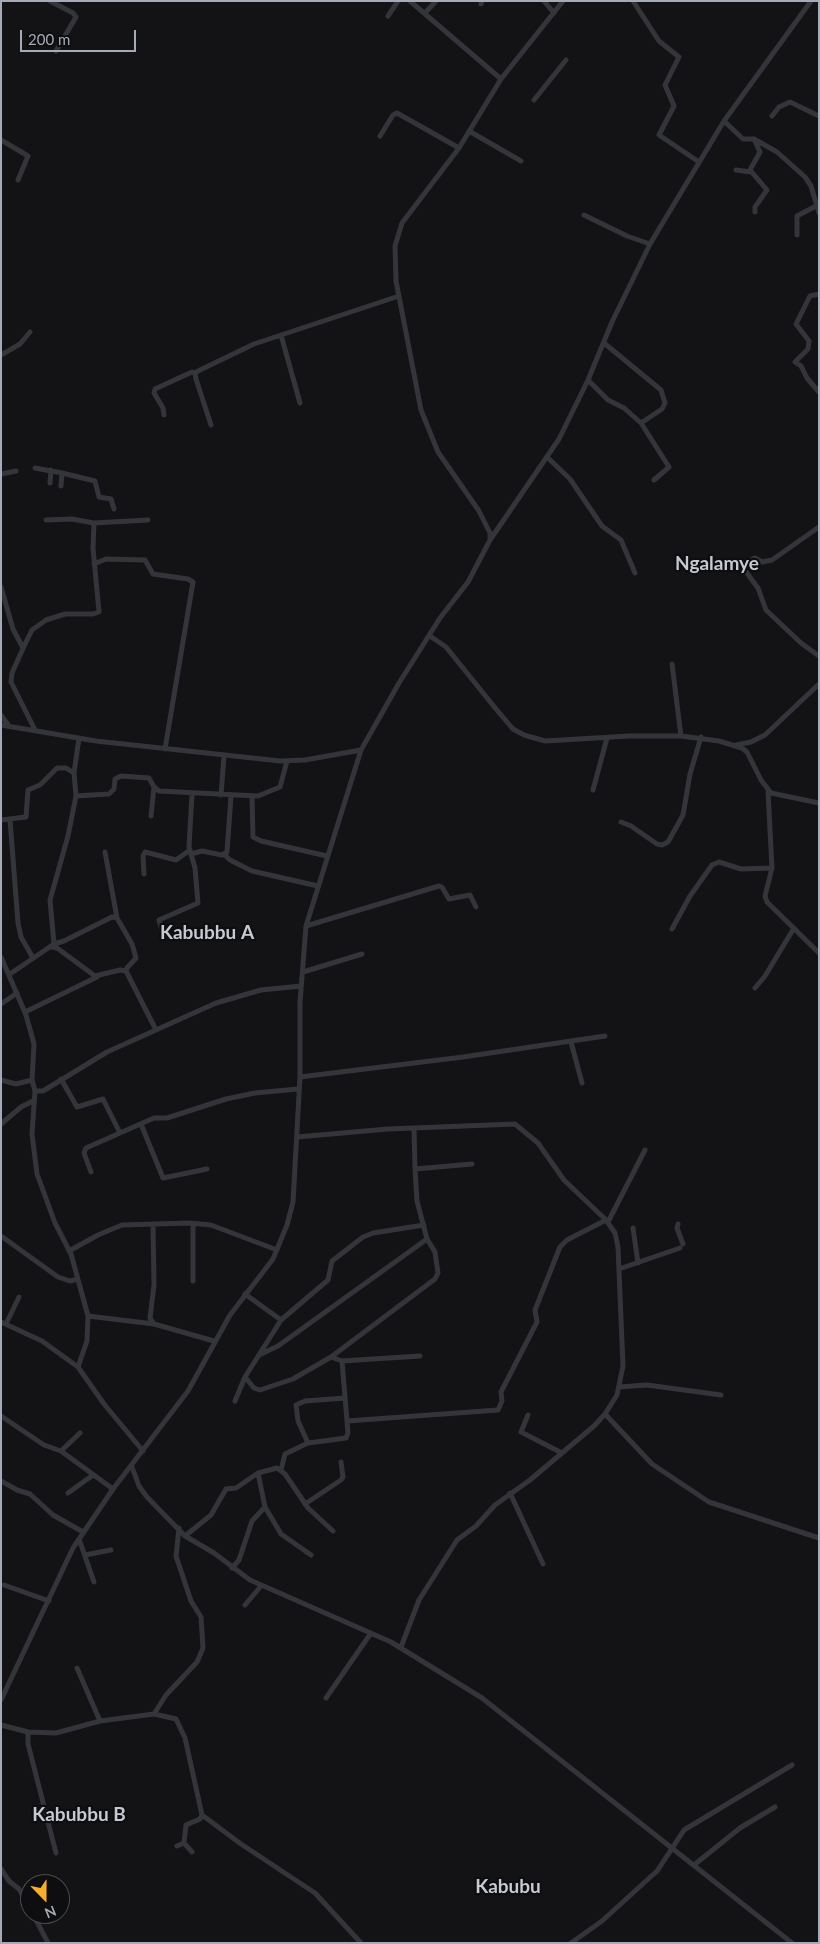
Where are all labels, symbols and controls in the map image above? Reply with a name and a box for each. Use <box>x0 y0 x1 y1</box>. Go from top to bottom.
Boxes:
scale bar <box>22 20 139 52</box>
text: 200 m <box>28 30 70 48</box>
district label: Ngalamye <box>675 553 759 575</box>
district label: Kabubbu A <box>160 922 254 944</box>
district label: Kabubbu B <box>32 1804 126 1826</box>
north arrow <box>20 1874 70 1924</box>
district label: Kabubu <box>475 1876 541 1898</box>
text: N <box>42 1903 59 1922</box>

